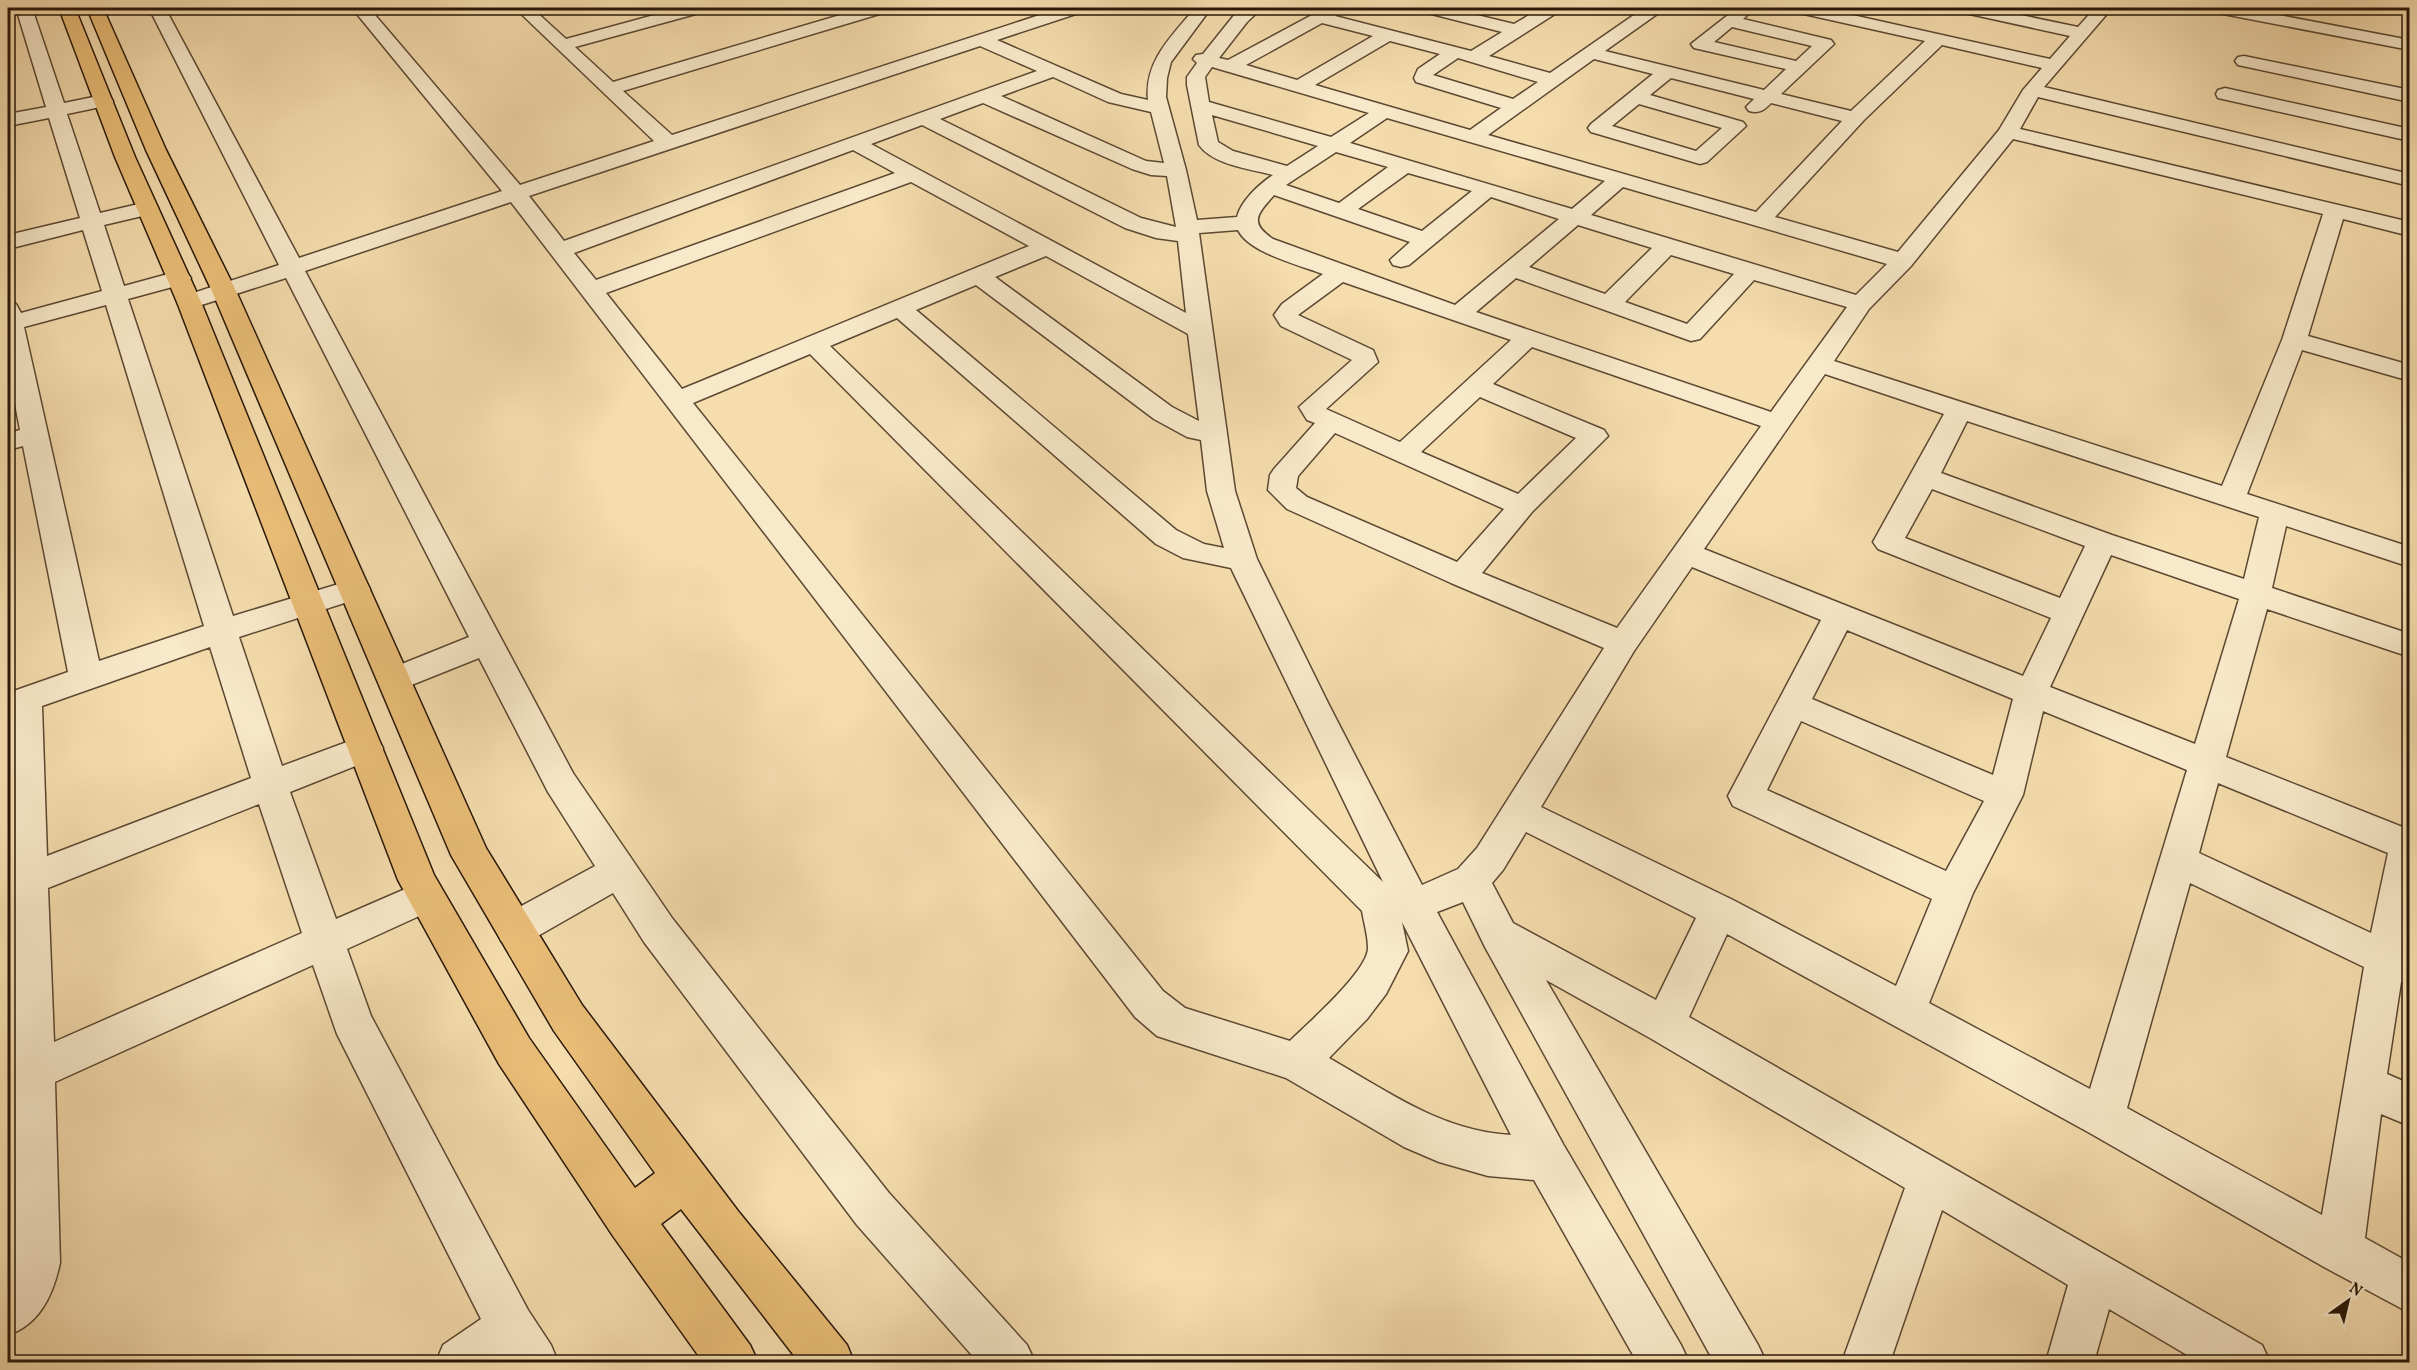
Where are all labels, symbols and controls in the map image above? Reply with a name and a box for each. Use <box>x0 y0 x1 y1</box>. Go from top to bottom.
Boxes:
north arrow <box>2318 1271 2378 1331</box>
text: N <box>2344 1278 2367 1303</box>

